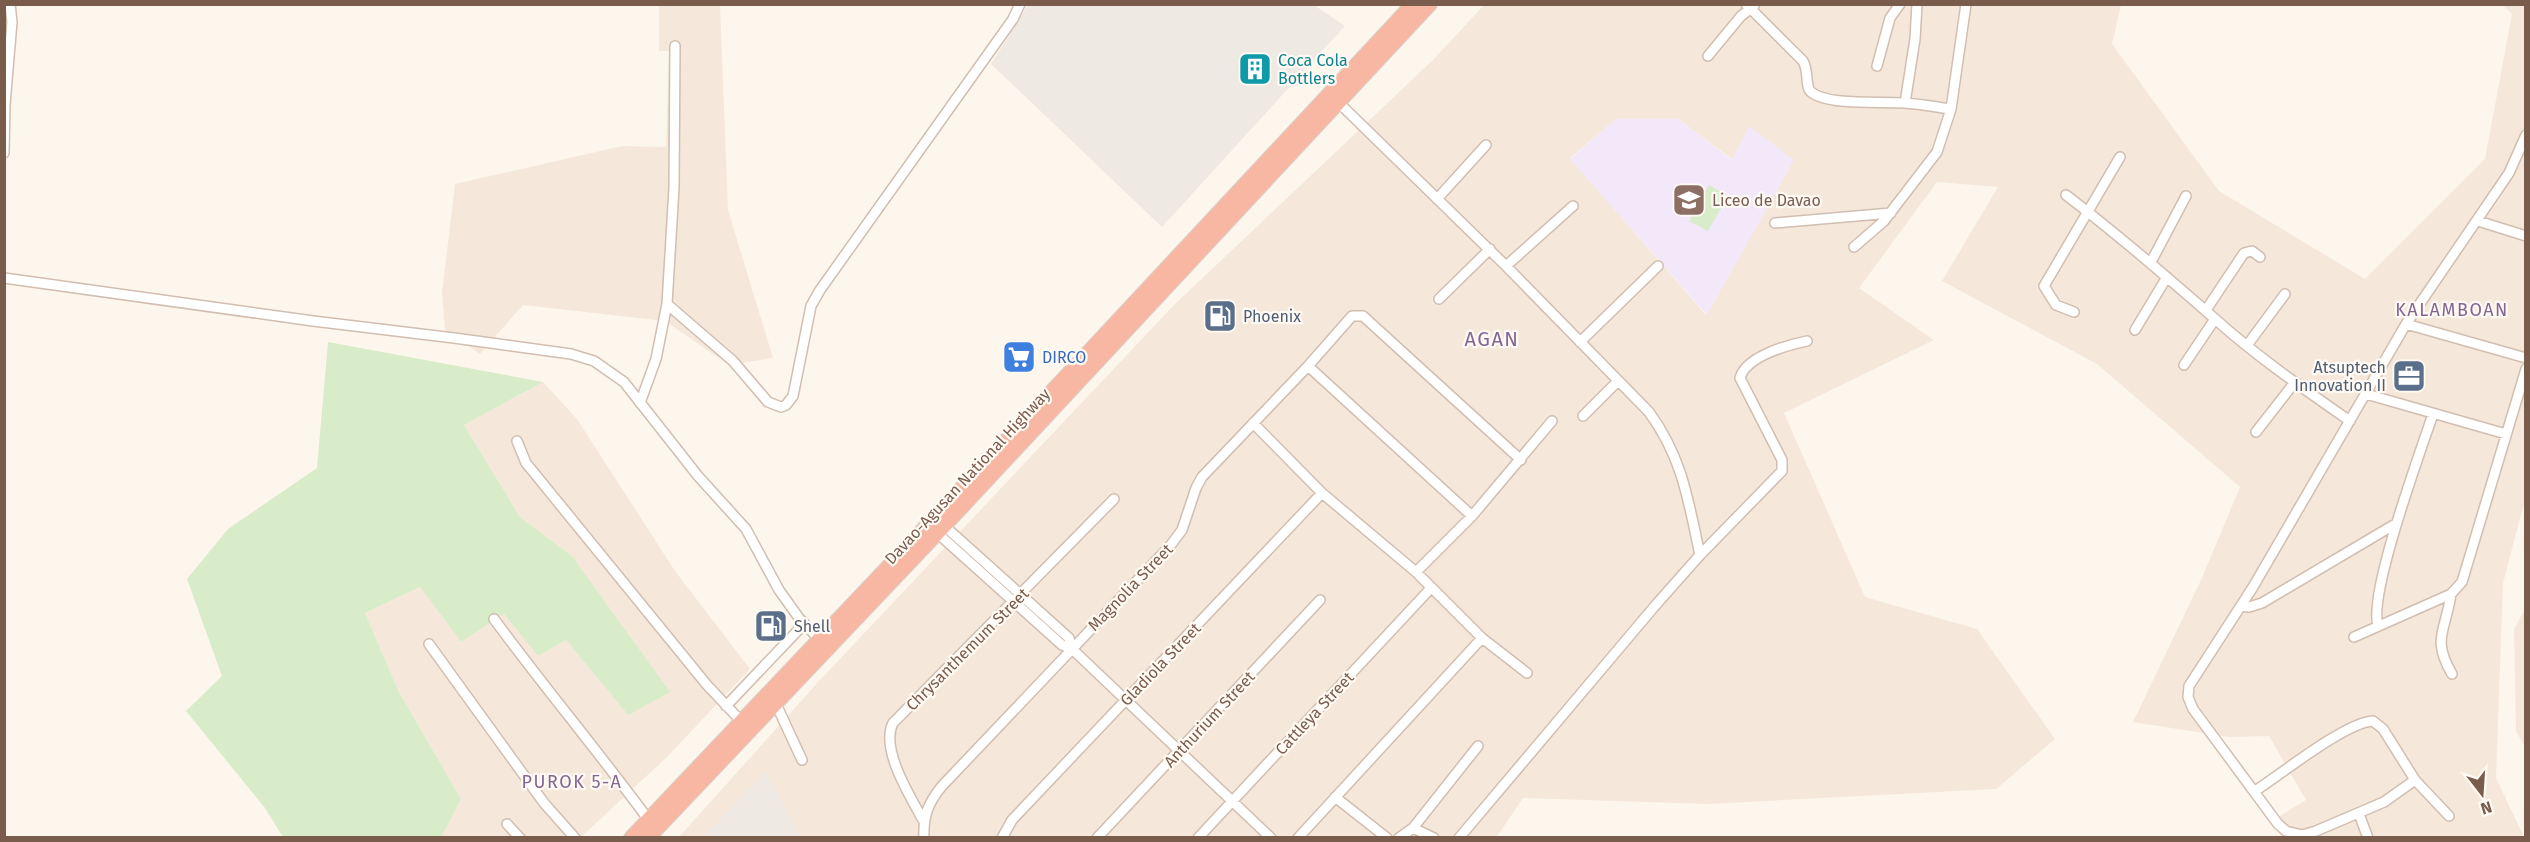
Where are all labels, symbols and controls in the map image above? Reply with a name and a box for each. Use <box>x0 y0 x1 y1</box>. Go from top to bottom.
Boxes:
building icon: Coca Cola Bottlers <box>1237 51 1273 87</box>
place label: Coca Cola Bottlers <box>1278 51 1348 88</box>
school or university icon: Liceo de Davao <box>1671 182 1707 218</box>
place label: Liceo de Davao <box>1712 191 1821 210</box>
fuel station icon: Phoenix <box>1202 298 1238 334</box>
district label: KALAMBOAN <box>2395 299 2509 321</box>
place label: Phoenix <box>1243 307 1301 326</box>
district label: AGAN <box>1465 327 1520 351</box>
supermarket icon: DIRCO <box>1001 339 1037 375</box>
place label: DIRCO <box>1042 348 1086 367</box>
place label: Atsuptech Innovation II <box>2294 358 2386 395</box>
office icon: Atsuptech Innovation II <box>2391 358 2427 394</box>
street label: Davao-Agusan National Highway <box>881 384 1054 568</box>
street label: Magnolia Street <box>1084 540 1177 635</box>
street label: Chrysanthemum Street <box>902 584 1033 715</box>
fuel station icon: Shell <box>753 608 789 644</box>
place label: Shell <box>794 617 831 636</box>
street label: Gladiola Street <box>1116 619 1205 710</box>
street label: Anthurium Street <box>1160 667 1259 771</box>
street label: Cattleya Street <box>1271 668 1358 759</box>
north arrow <box>2452 764 2512 824</box>
district label: PUROK 5-A <box>522 771 622 793</box>
text: N <box>2478 797 2494 819</box>

